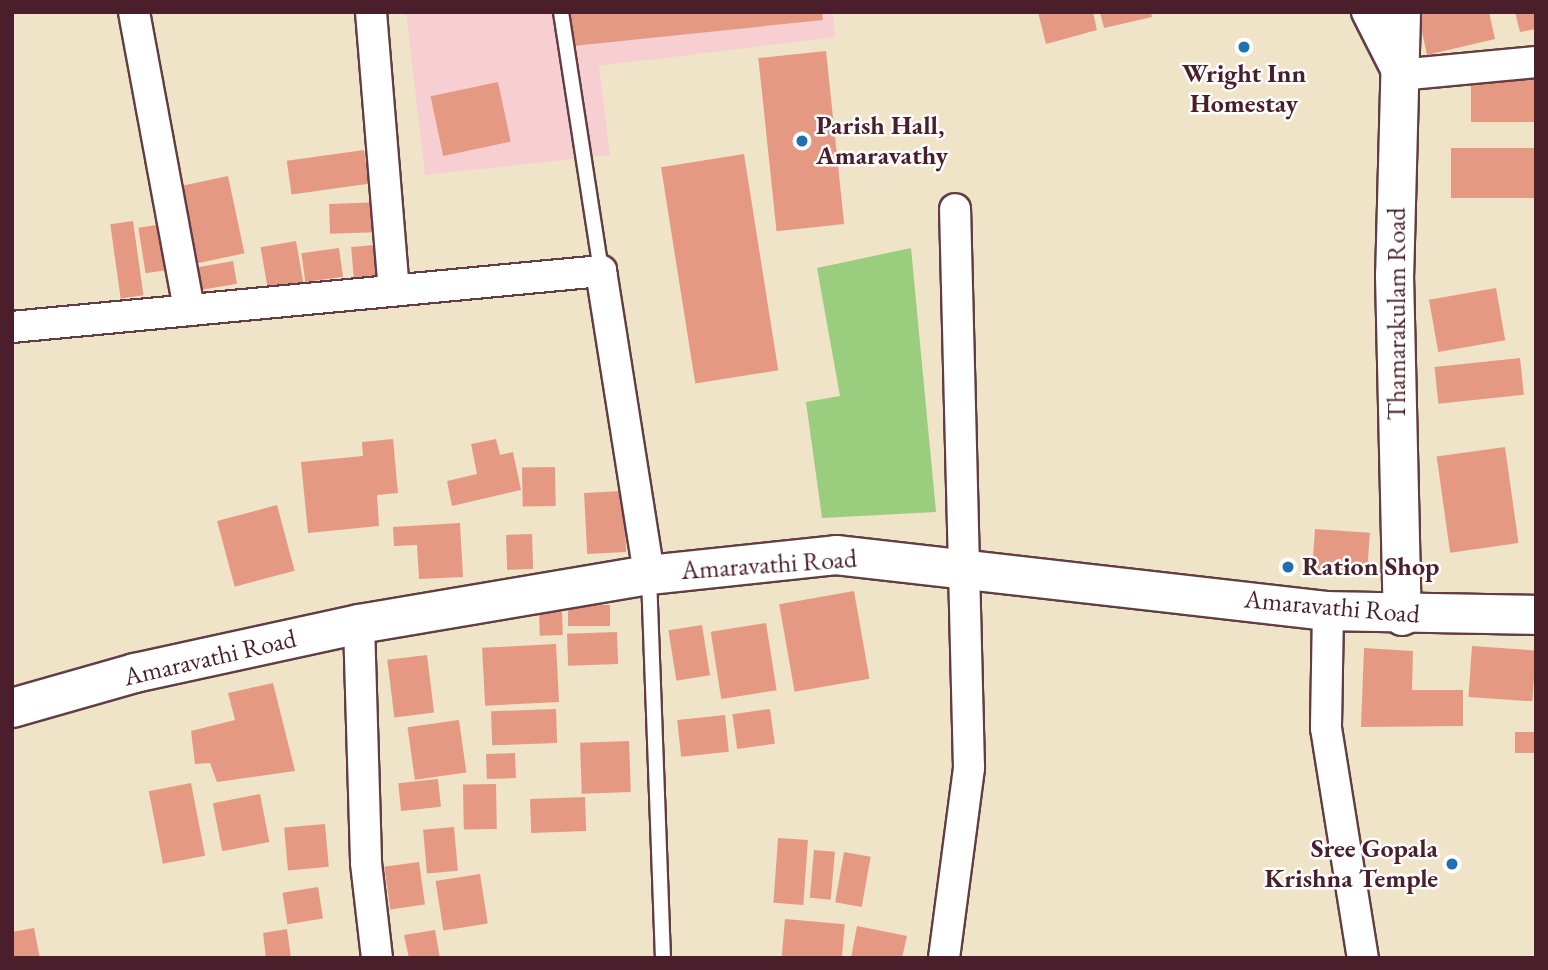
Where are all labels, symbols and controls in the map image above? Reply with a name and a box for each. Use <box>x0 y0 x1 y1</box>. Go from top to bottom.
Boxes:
marker: Wright Inn Homestay <box>1236 39 1252 55</box>
place label: Wright Inn Homestay <box>1182 58 1306 119</box>
place label: Parish Hall, Amaravathy <box>816 110 948 172</box>
marker: Parish Hall, Amaravathy <box>794 133 810 149</box>
street label: Thamarakulam Road <box>1381 207 1413 421</box>
street label: Amaravathi Road <box>680 543 858 587</box>
place label: Ration Shop <box>1302 551 1439 583</box>
marker: Ration Shop <box>1280 559 1296 575</box>
street label: Amaravathi Road <box>1243 584 1421 630</box>
street label: Amaravathi Road <box>121 623 299 693</box>
place label: Sree Gopala Krishna Temple <box>1264 833 1438 894</box>
marker: Sree Gopala Krishna Temple <box>1444 856 1460 872</box>

